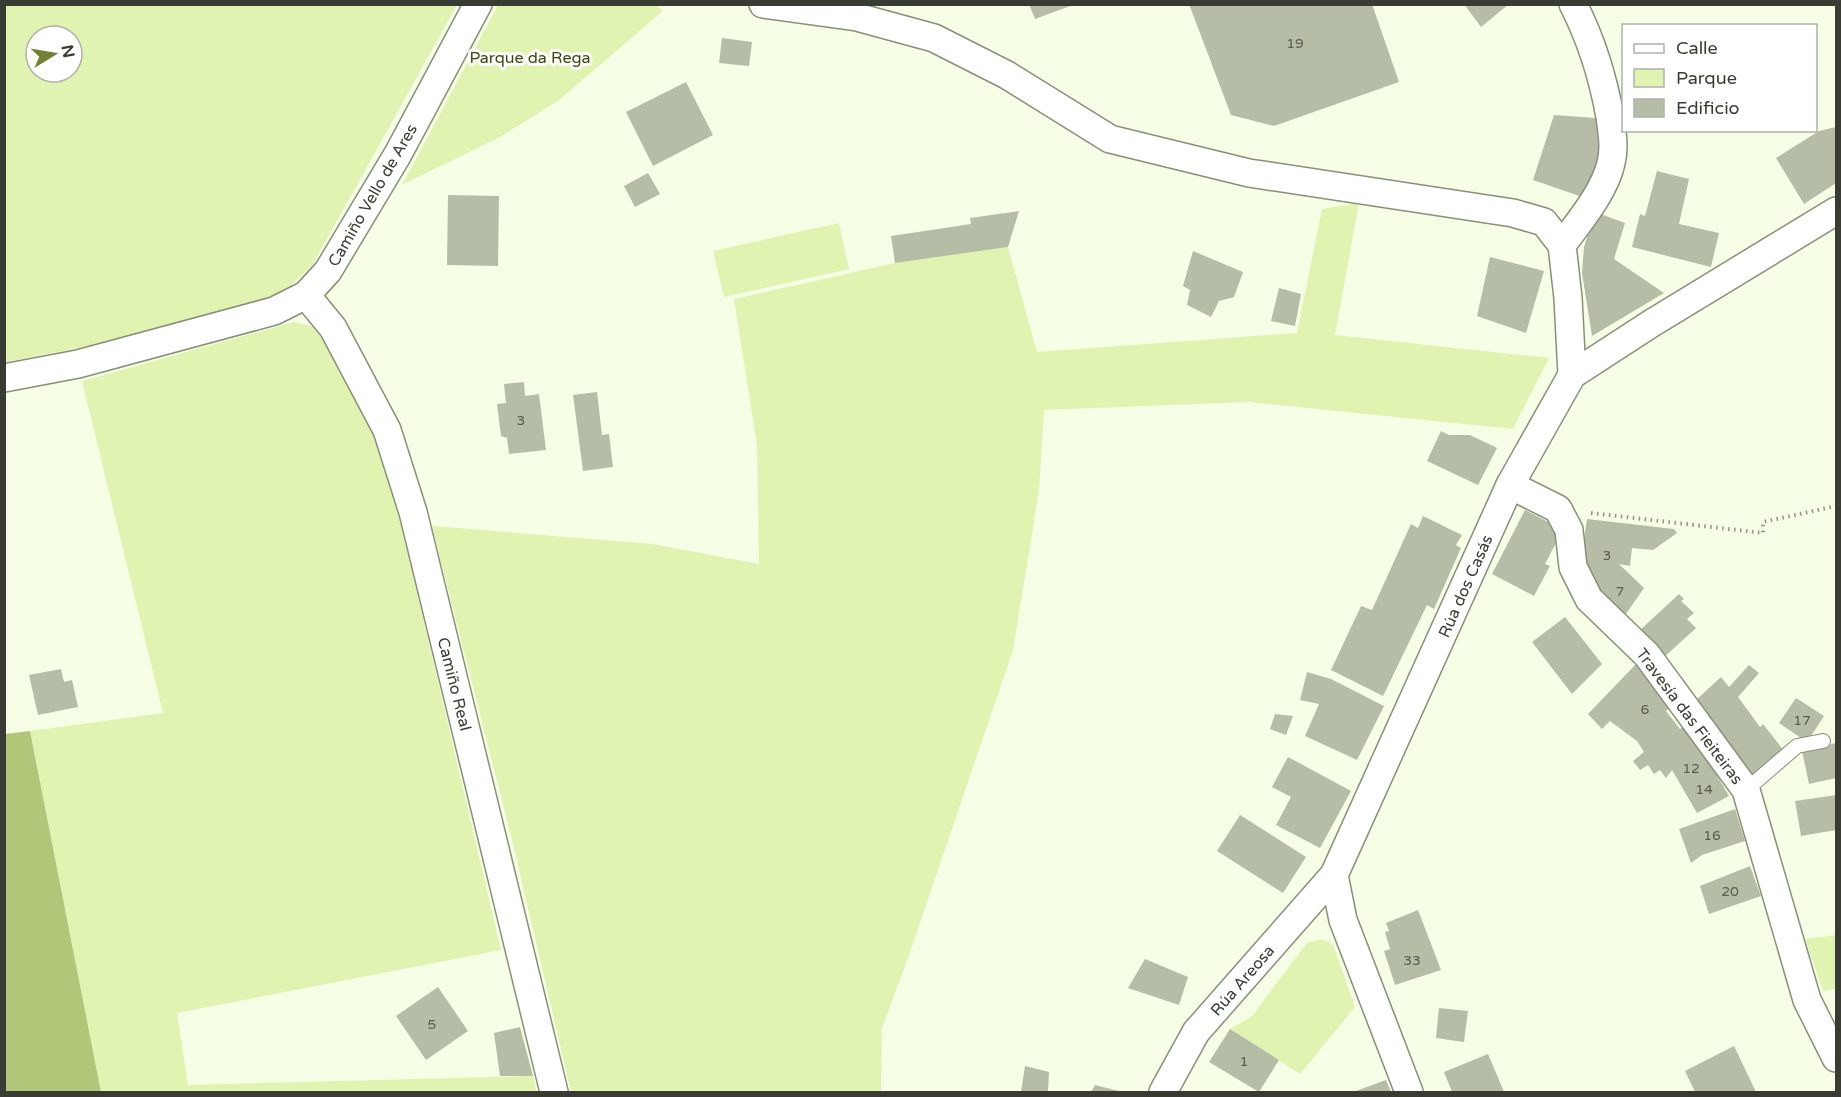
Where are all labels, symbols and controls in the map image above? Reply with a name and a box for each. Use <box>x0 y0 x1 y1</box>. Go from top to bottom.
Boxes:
north arrow <box>24 24 84 84</box>
legend <box>1622 24 1817 132</box>
house number: 19 <box>1286 35 1304 52</box>
text: Calle <box>1676 37 1718 59</box>
text: N <box>57 43 79 60</box>
park label: Parque da Rega <box>469 48 591 68</box>
text: Parque <box>1676 67 1737 89</box>
text: Edificio <box>1676 97 1740 119</box>
street label: Camiño Vello de Ares <box>324 121 422 270</box>
house number: 3 <box>517 412 525 429</box>
street label: Rúa dos Casás <box>1434 532 1498 641</box>
house number: 3 <box>1603 547 1611 564</box>
house number: 7 <box>1616 583 1624 600</box>
street label: Camiño Real <box>433 635 475 733</box>
street label: Travesía das Fieiteiras <box>1631 645 1747 789</box>
house number: 6 <box>1641 701 1650 718</box>
house number: 17 <box>1793 712 1811 729</box>
house number: 12 <box>1682 760 1700 777</box>
house number: 14 <box>1695 781 1713 798</box>
house number: 16 <box>1703 827 1721 844</box>
house number: 20 <box>1721 883 1739 900</box>
street label: Rúa Areosa <box>1207 941 1279 1020</box>
house number: 33 <box>1403 952 1421 969</box>
house number: 5 <box>428 1016 436 1033</box>
house number: 1 <box>1240 1053 1248 1070</box>

